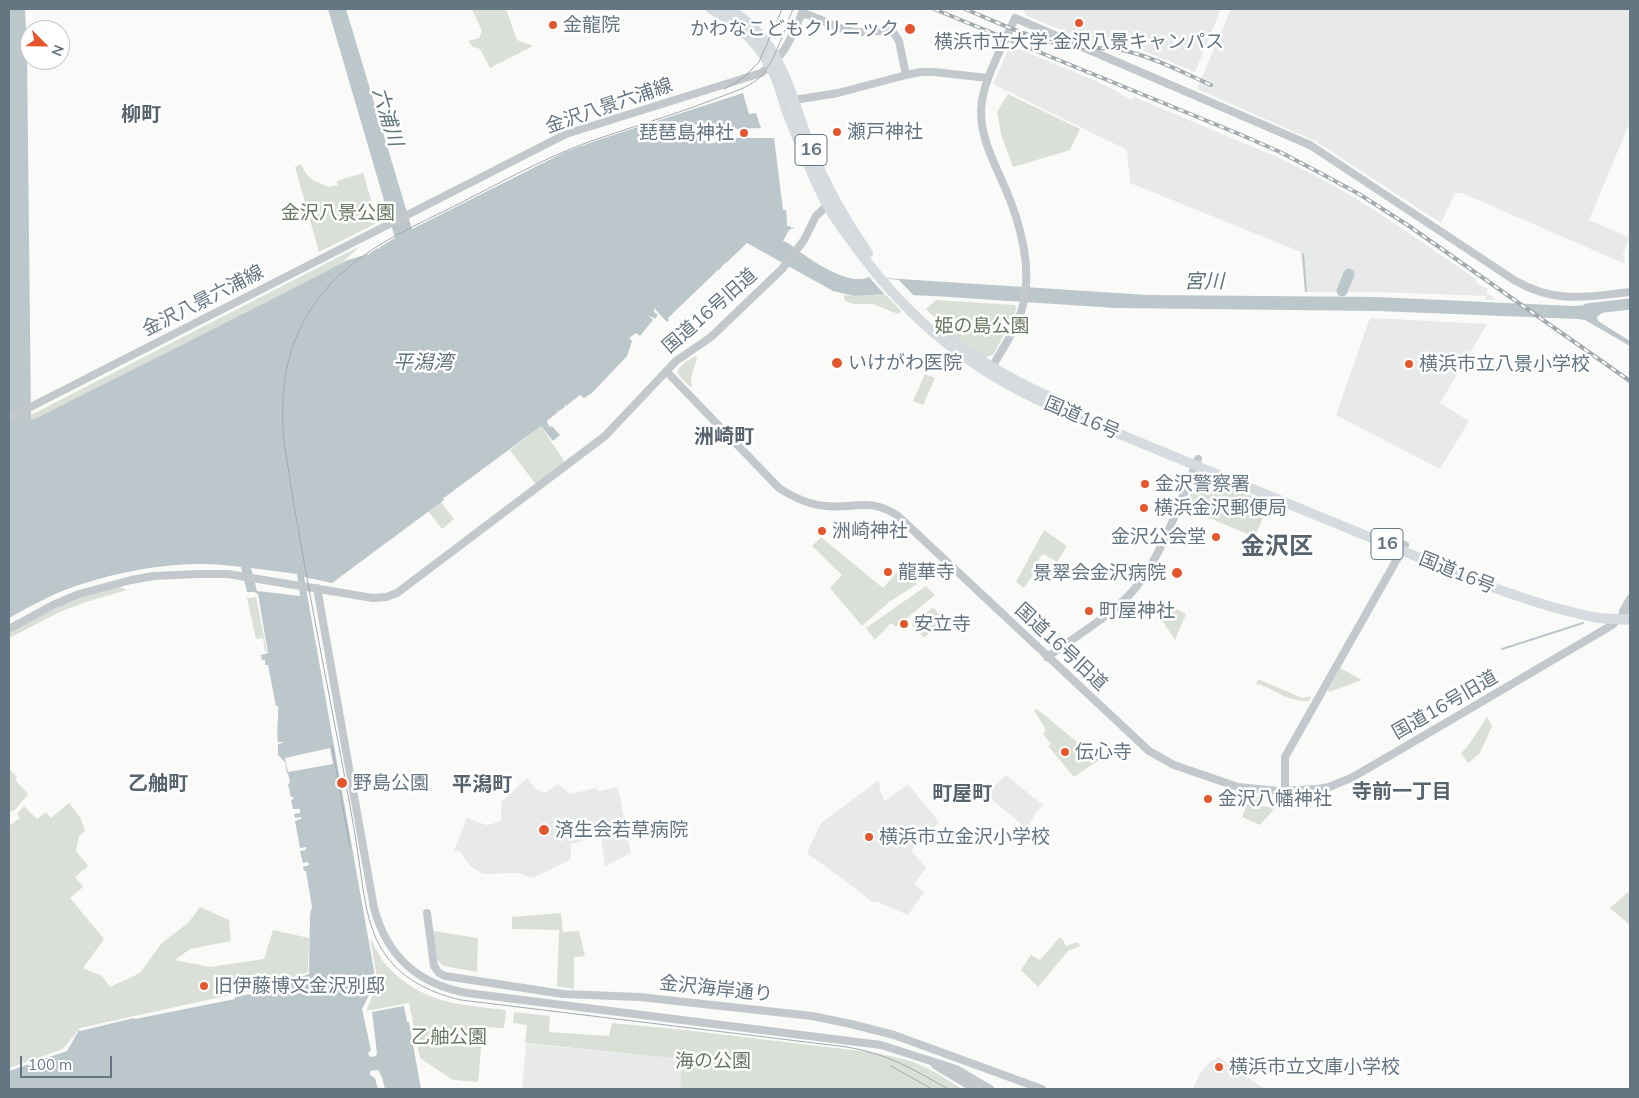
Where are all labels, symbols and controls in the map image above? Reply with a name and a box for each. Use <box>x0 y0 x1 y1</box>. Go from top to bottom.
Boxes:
place label: 金龍院 <box>563 14 620 36</box>
marker: 横浜市立大学 金沢八景キャンパス <box>1073 17 1085 29</box>
place label: かわなこどもクリニック <box>690 18 899 40</box>
marker: 金龍院 <box>547 19 559 31</box>
north arrow <box>20 20 70 70</box>
marker: かわなこどもクリニック <box>903 22 917 36</box>
place label: 横浜市立大学 金沢八景キャンパス <box>934 31 1224 53</box>
text: N <box>48 42 68 59</box>
street label: 金沢八景六浦線 <box>542 74 676 138</box>
water label: 六浦川 <box>367 85 407 149</box>
district label: 柳町 <box>121 103 161 127</box>
place label: 瀬戸神社 <box>847 121 923 143</box>
place label: 琵琶島神社 <box>639 122 734 144</box>
marker: 瀬戸神社 <box>831 126 843 138</box>
marker: 琵琶島神社 <box>738 127 750 139</box>
road number: 16 <box>795 134 827 166</box>
park label: 金沢八景公園 <box>281 202 395 224</box>
street label: 金沢八景六浦線 <box>139 261 267 341</box>
street label: 国道16号旧道 <box>658 264 762 358</box>
water label: 宮川 <box>1184 270 1224 294</box>
park label: 姫の島公園 <box>935 315 1029 337</box>
water label: 平潟湾 <box>393 351 453 375</box>
place label: いけがわ医院 <box>848 352 962 374</box>
place label: 横浜市立八景小学校 <box>1419 353 1590 375</box>
marker: いけがわ医院 <box>830 356 844 370</box>
marker: 横浜市立八景小学校 <box>1403 358 1415 370</box>
street label: 国道16号 <box>1041 392 1123 444</box>
district label: 洲崎町 <box>694 425 754 449</box>
place label: 金沢警察署 <box>1155 473 1250 495</box>
marker: 金沢警察署 <box>1139 478 1151 490</box>
place label: 横浜金沢郵便局 <box>1154 497 1287 519</box>
marker: 横浜金沢郵便局 <box>1138 502 1150 514</box>
place label: 洲崎神社 <box>832 520 908 542</box>
marker: 洲崎神社 <box>816 525 828 537</box>
place label: 金沢公会堂 <box>1111 526 1206 548</box>
road number: 16 <box>1371 528 1403 560</box>
marker: 金沢公会堂 <box>1210 531 1222 543</box>
district label: 金沢区 <box>1241 533 1313 561</box>
street label: 国道16号 <box>1416 547 1498 599</box>
place label: 龍華寺 <box>898 561 955 583</box>
place label: 景翠会金沢病院 <box>1033 562 1166 584</box>
marker: 龍華寺 <box>882 566 894 578</box>
marker: 景翠会金沢病院 <box>1170 566 1184 580</box>
street label: 国道16号旧道 <box>1010 598 1112 696</box>
place label: 町屋神社 <box>1099 600 1175 622</box>
marker: 町屋神社 <box>1083 605 1095 617</box>
place label: 安立寺 <box>914 613 971 635</box>
marker: 安立寺 <box>898 618 910 630</box>
street label: 国道16号旧道 <box>1388 666 1502 744</box>
place label: 伝心寺 <box>1075 741 1132 763</box>
marker: 伝心寺 <box>1059 746 1071 758</box>
district label: 乙舳町 <box>128 772 188 796</box>
place label: 野島公園 <box>353 772 429 794</box>
district label: 平潟町 <box>452 773 512 797</box>
marker: 野島公園 <box>335 776 349 790</box>
district label: 寺前一丁目 <box>1352 780 1452 804</box>
district label: 町屋町 <box>932 782 992 806</box>
place label: 金沢八幡神社 <box>1218 788 1332 810</box>
marker: 金沢八幡神社 <box>1202 793 1214 805</box>
place label: 済生会若草病院 <box>555 819 688 841</box>
marker: 済生会若草病院 <box>537 823 551 837</box>
place label: 横浜市立金沢小学校 <box>879 826 1050 848</box>
marker: 横浜市立金沢小学校 <box>863 831 875 843</box>
street label: 金沢海岸通り <box>658 972 774 1006</box>
place label: 旧伊藤博文金沢別邸 <box>214 975 385 997</box>
marker: 旧伊藤博文金沢別邸 <box>198 980 210 992</box>
park label: 乙舳公園 <box>411 1026 487 1048</box>
scale bar <box>22 1046 115 1078</box>
park label: 海の公園 <box>675 1050 751 1072</box>
text: 100 m <box>28 1055 72 1074</box>
place label: 横浜市立文庫小学校 <box>1229 1056 1400 1078</box>
marker: 横浜市立文庫小学校 <box>1213 1061 1225 1073</box>

